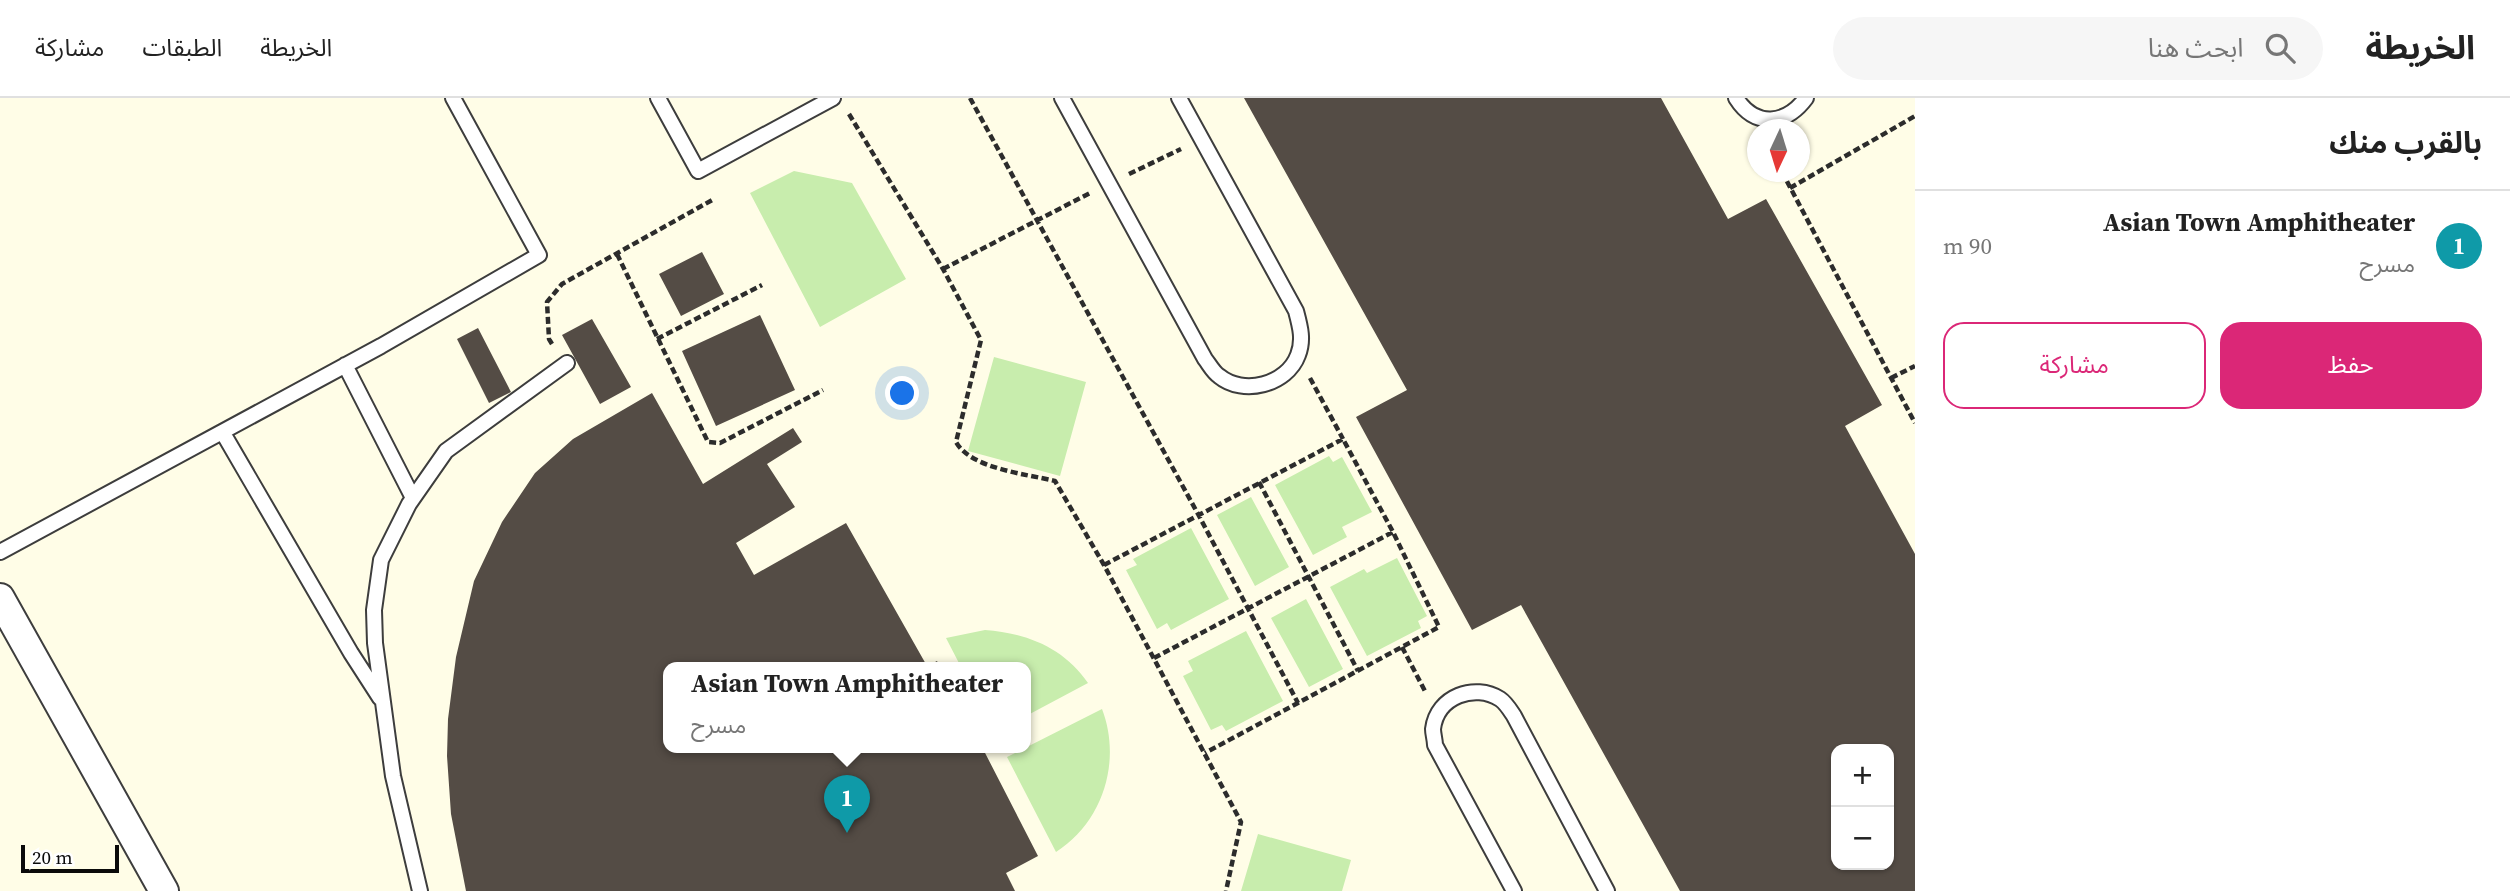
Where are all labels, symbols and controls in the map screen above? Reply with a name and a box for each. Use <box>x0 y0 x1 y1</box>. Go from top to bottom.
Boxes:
search box <box>1833 17 2323 80</box>
text: الخريطة <box>2365 25 2475 70</box>
icon: search <box>2261 29 2299 67</box>
text: ابحث هنا <box>2148 30 2243 66</box>
text: مشاركة <box>35 31 104 64</box>
text: الطبقات <box>142 31 222 64</box>
text: الخريطة <box>260 31 332 64</box>
north arrow <box>1747 119 1810 182</box>
text: بالقرب منك <box>2329 122 2482 163</box>
text: Asian Town Amphitheater <box>2103 204 2415 240</box>
text: 90 m <box>1943 230 1992 262</box>
text: 1 <box>2453 230 2465 262</box>
text: مسرح <box>2360 248 2415 280</box>
button: مشاركة <box>1943 322 2206 409</box>
button: حفظ <box>2220 322 2482 409</box>
your location <box>885 376 919 410</box>
popup <box>663 662 1031 753</box>
text: Asian Town Amphitheater <box>691 665 1003 701</box>
text: مسرح <box>691 709 746 741</box>
map controls <box>1831 744 1894 870</box>
button: + <box>1831 744 1894 807</box>
pin: 1 <box>824 775 870 833</box>
button: − <box>1831 807 1894 870</box>
scale bar <box>21 842 119 874</box>
text: 20 m <box>32 844 73 870</box>

